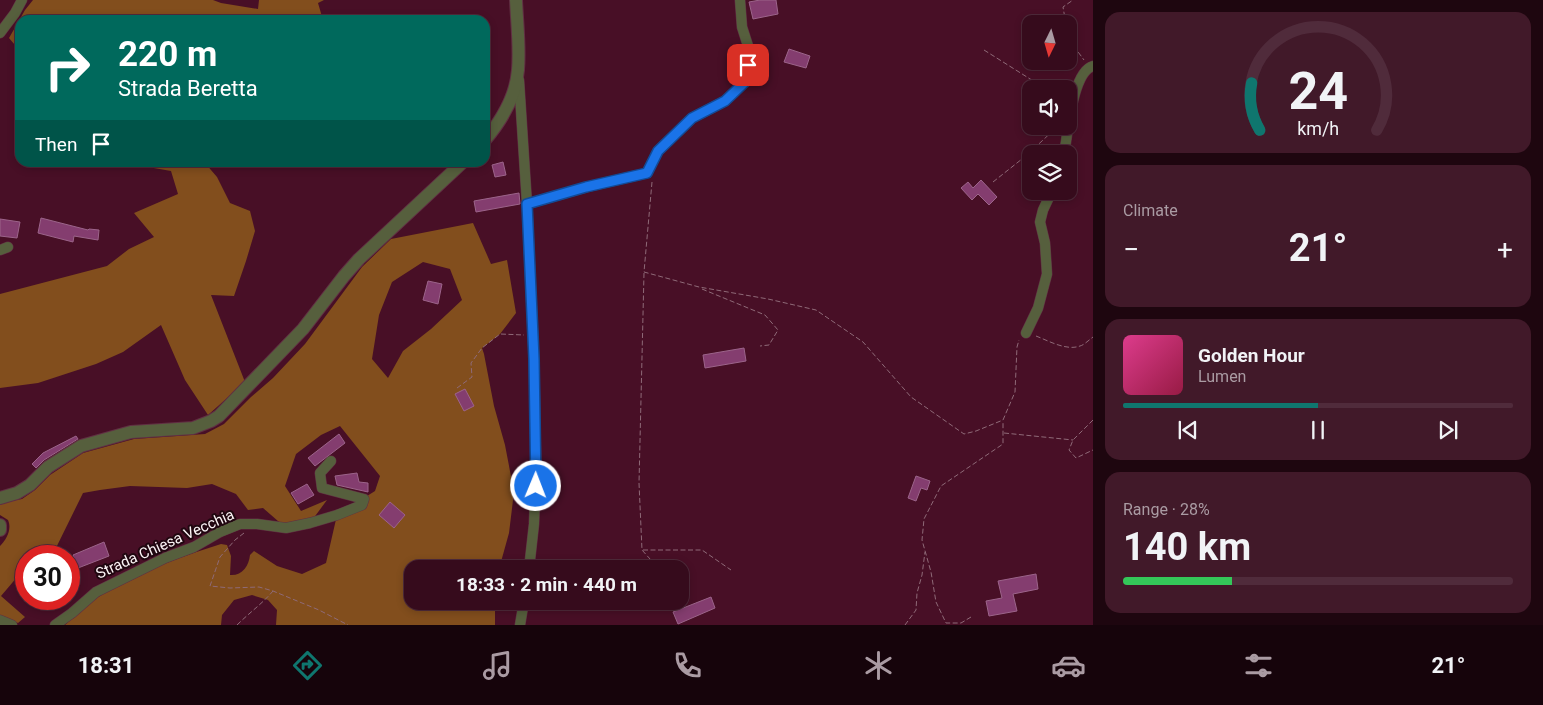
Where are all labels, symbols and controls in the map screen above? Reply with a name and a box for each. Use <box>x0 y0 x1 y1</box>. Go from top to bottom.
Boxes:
north arrow <box>1022 15 1078 70</box>
map controls <box>1022 15 1077 200</box>
text: 220 m <box>118 34 217 75</box>
icon: right <box>35 35 100 100</box>
pin <box>727 44 769 86</box>
icon: arrive <box>734 51 762 79</box>
text: 24 <box>1288 61 1348 122</box>
text: Strada Beretta <box>118 76 258 101</box>
button: sound <box>1022 80 1077 135</box>
text: km/h <box>1297 118 1339 139</box>
icon: arrive <box>87 130 115 158</box>
text: Then <box>35 133 77 156</box>
button: layers <box>1022 145 1077 200</box>
text: Climate <box>1123 201 1178 220</box>
text: 21° <box>1289 226 1347 270</box>
text: − <box>1123 233 1139 266</box>
text: + <box>1497 233 1513 266</box>
text: Golden Hour <box>1198 344 1305 367</box>
text: Lumen <box>1198 367 1246 386</box>
icon: previous <box>1174 416 1202 444</box>
icon: pause <box>1304 416 1332 444</box>
icon: next <box>1434 416 1462 444</box>
position arrow <box>509 459 561 511</box>
text: Range · 28% <box>1123 500 1210 519</box>
street label: Strada Chiesa Vecchia <box>93 505 237 583</box>
text: 140 km <box>1123 525 1251 569</box>
speed limit sign: 30 <box>15 545 80 610</box>
text: 18:33 · 2 min · 440 m <box>456 573 637 596</box>
icon: directions <box>290 648 325 683</box>
icon: music <box>480 648 515 683</box>
icon: phone <box>670 648 705 683</box>
icon: climate <box>861 648 896 683</box>
icon: car <box>1051 648 1086 683</box>
icon: filters <box>1241 648 1276 683</box>
text: 18:31 <box>78 653 134 678</box>
text: 21° <box>1431 653 1465 678</box>

